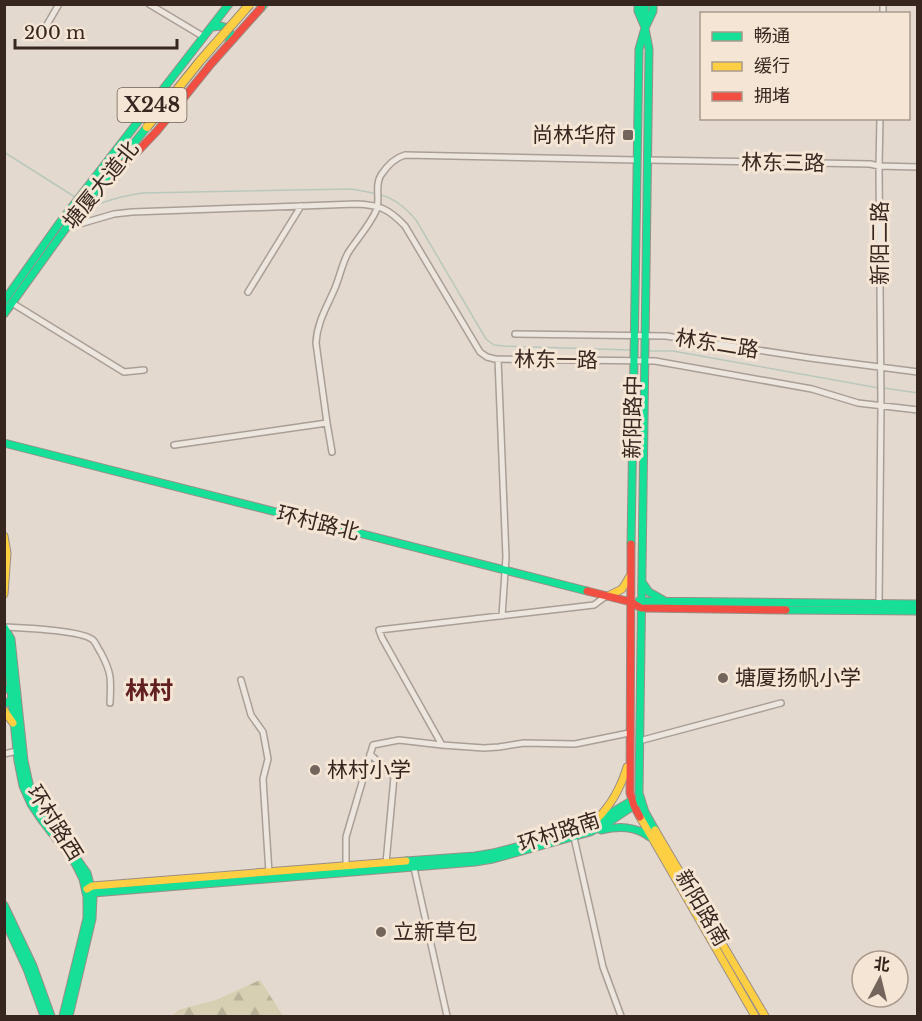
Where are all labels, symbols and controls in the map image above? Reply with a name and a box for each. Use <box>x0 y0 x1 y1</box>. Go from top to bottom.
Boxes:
scale bar <box>15 12 177 50</box>
legend <box>700 12 910 120</box>
text: 200 m <box>24 22 85 44</box>
text: 畅通 <box>754 25 790 47</box>
text: 缓行 <box>754 55 790 77</box>
text: 拥堵 <box>754 85 790 107</box>
road number: X248 <box>118 88 186 122</box>
place label: 尚林华府 <box>532 122 616 148</box>
marker: 尚林华府 <box>621 128 635 142</box>
street label: 塘厦大道北 <box>58 136 144 234</box>
street label: 林东三路 <box>741 149 825 177</box>
street label: 新阳二路 <box>867 201 893 285</box>
street label: 林东二路 <box>673 325 761 363</box>
street label: 林东一路 <box>514 346 598 374</box>
street label: 新阳路中 <box>619 375 647 459</box>
street label: 环村路北 <box>274 500 362 546</box>
place label: 塘厦扬帆小学 <box>735 665 861 691</box>
marker: 塘厦扬帆小学 <box>716 671 730 685</box>
district label: 林村 <box>125 676 173 705</box>
place label: 林村小学 <box>327 757 411 783</box>
marker: 林村小学 <box>308 763 322 777</box>
street label: 环村路西 <box>22 780 88 866</box>
street label: 环村路南 <box>515 807 603 857</box>
street label: 新阳路南 <box>670 865 734 951</box>
place label: 立新草包 <box>393 919 477 945</box>
marker: 立新草包 <box>374 925 388 939</box>
north arrow <box>850 949 910 1009</box>
text: 北 <box>873 953 891 975</box>

